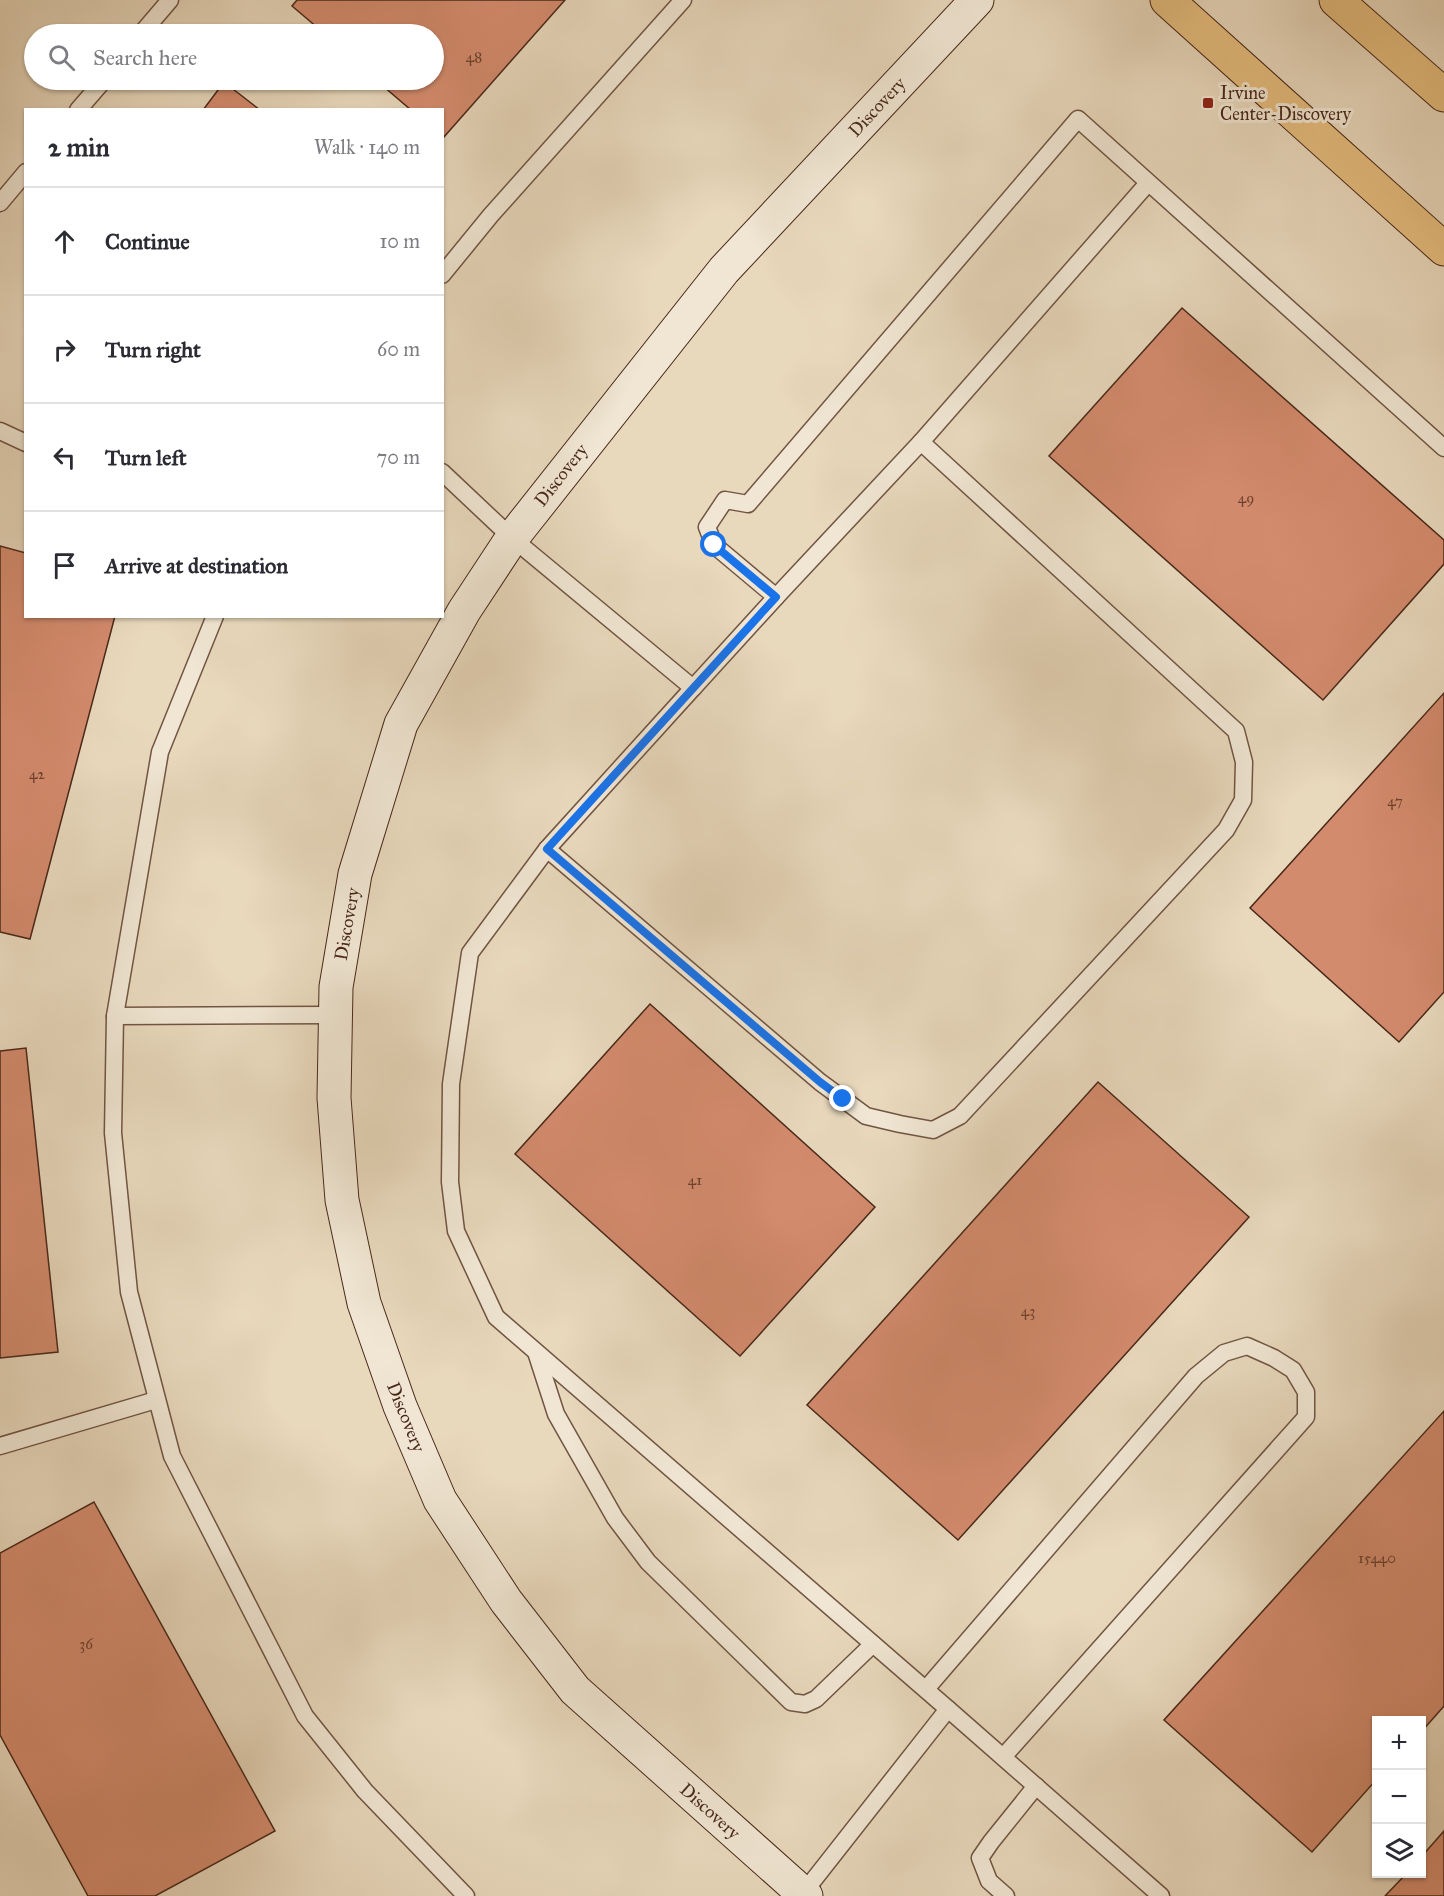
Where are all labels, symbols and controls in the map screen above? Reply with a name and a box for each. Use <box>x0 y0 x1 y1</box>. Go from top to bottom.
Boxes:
search box <box>24 24 444 90</box>
icon: search <box>45 41 78 74</box>
text: Search here <box>93 44 197 71</box>
house number: 48 <box>466 48 482 66</box>
street label: Discovery <box>844 72 910 141</box>
place label: Irvine Center-Discovery <box>1220 82 1351 125</box>
marker: Irvine Center-Discovery <box>1201 96 1215 110</box>
text: 2 min <box>48 131 109 163</box>
text: Walk · 140 m <box>314 135 420 159</box>
icon: ahead <box>48 225 81 258</box>
text: Continue <box>105 228 190 255</box>
text: 10 m <box>379 229 420 253</box>
icon: right <box>48 333 81 366</box>
text: Turn right <box>105 336 201 363</box>
text: 60 m <box>377 337 420 361</box>
street label: Discovery <box>530 439 593 511</box>
icon: left <box>48 441 81 474</box>
text: Turn left <box>105 444 187 471</box>
text: 70 m <box>377 445 420 469</box>
house number: 49 <box>1238 489 1254 507</box>
route start <box>700 531 726 557</box>
icon: arrive <box>48 549 81 582</box>
text: Arrive at destination <box>105 552 288 579</box>
house number: 42 <box>29 765 45 783</box>
house number: 47 <box>1387 792 1403 810</box>
street label: Discovery <box>330 885 364 962</box>
route end <box>829 1085 855 1111</box>
house number: 41 <box>688 1171 702 1189</box>
house number: 43 <box>1021 1302 1035 1320</box>
street label: Discovery <box>382 1379 430 1456</box>
house number: 15440 <box>1358 1549 1396 1567</box>
house number: 36 <box>79 1635 94 1653</box>
map controls <box>1372 1716 1426 1878</box>
button: + <box>1372 1716 1426 1770</box>
button: − <box>1372 1770 1426 1824</box>
street label: Discovery <box>675 1778 745 1844</box>
button: layers <box>1372 1824 1426 1878</box>

